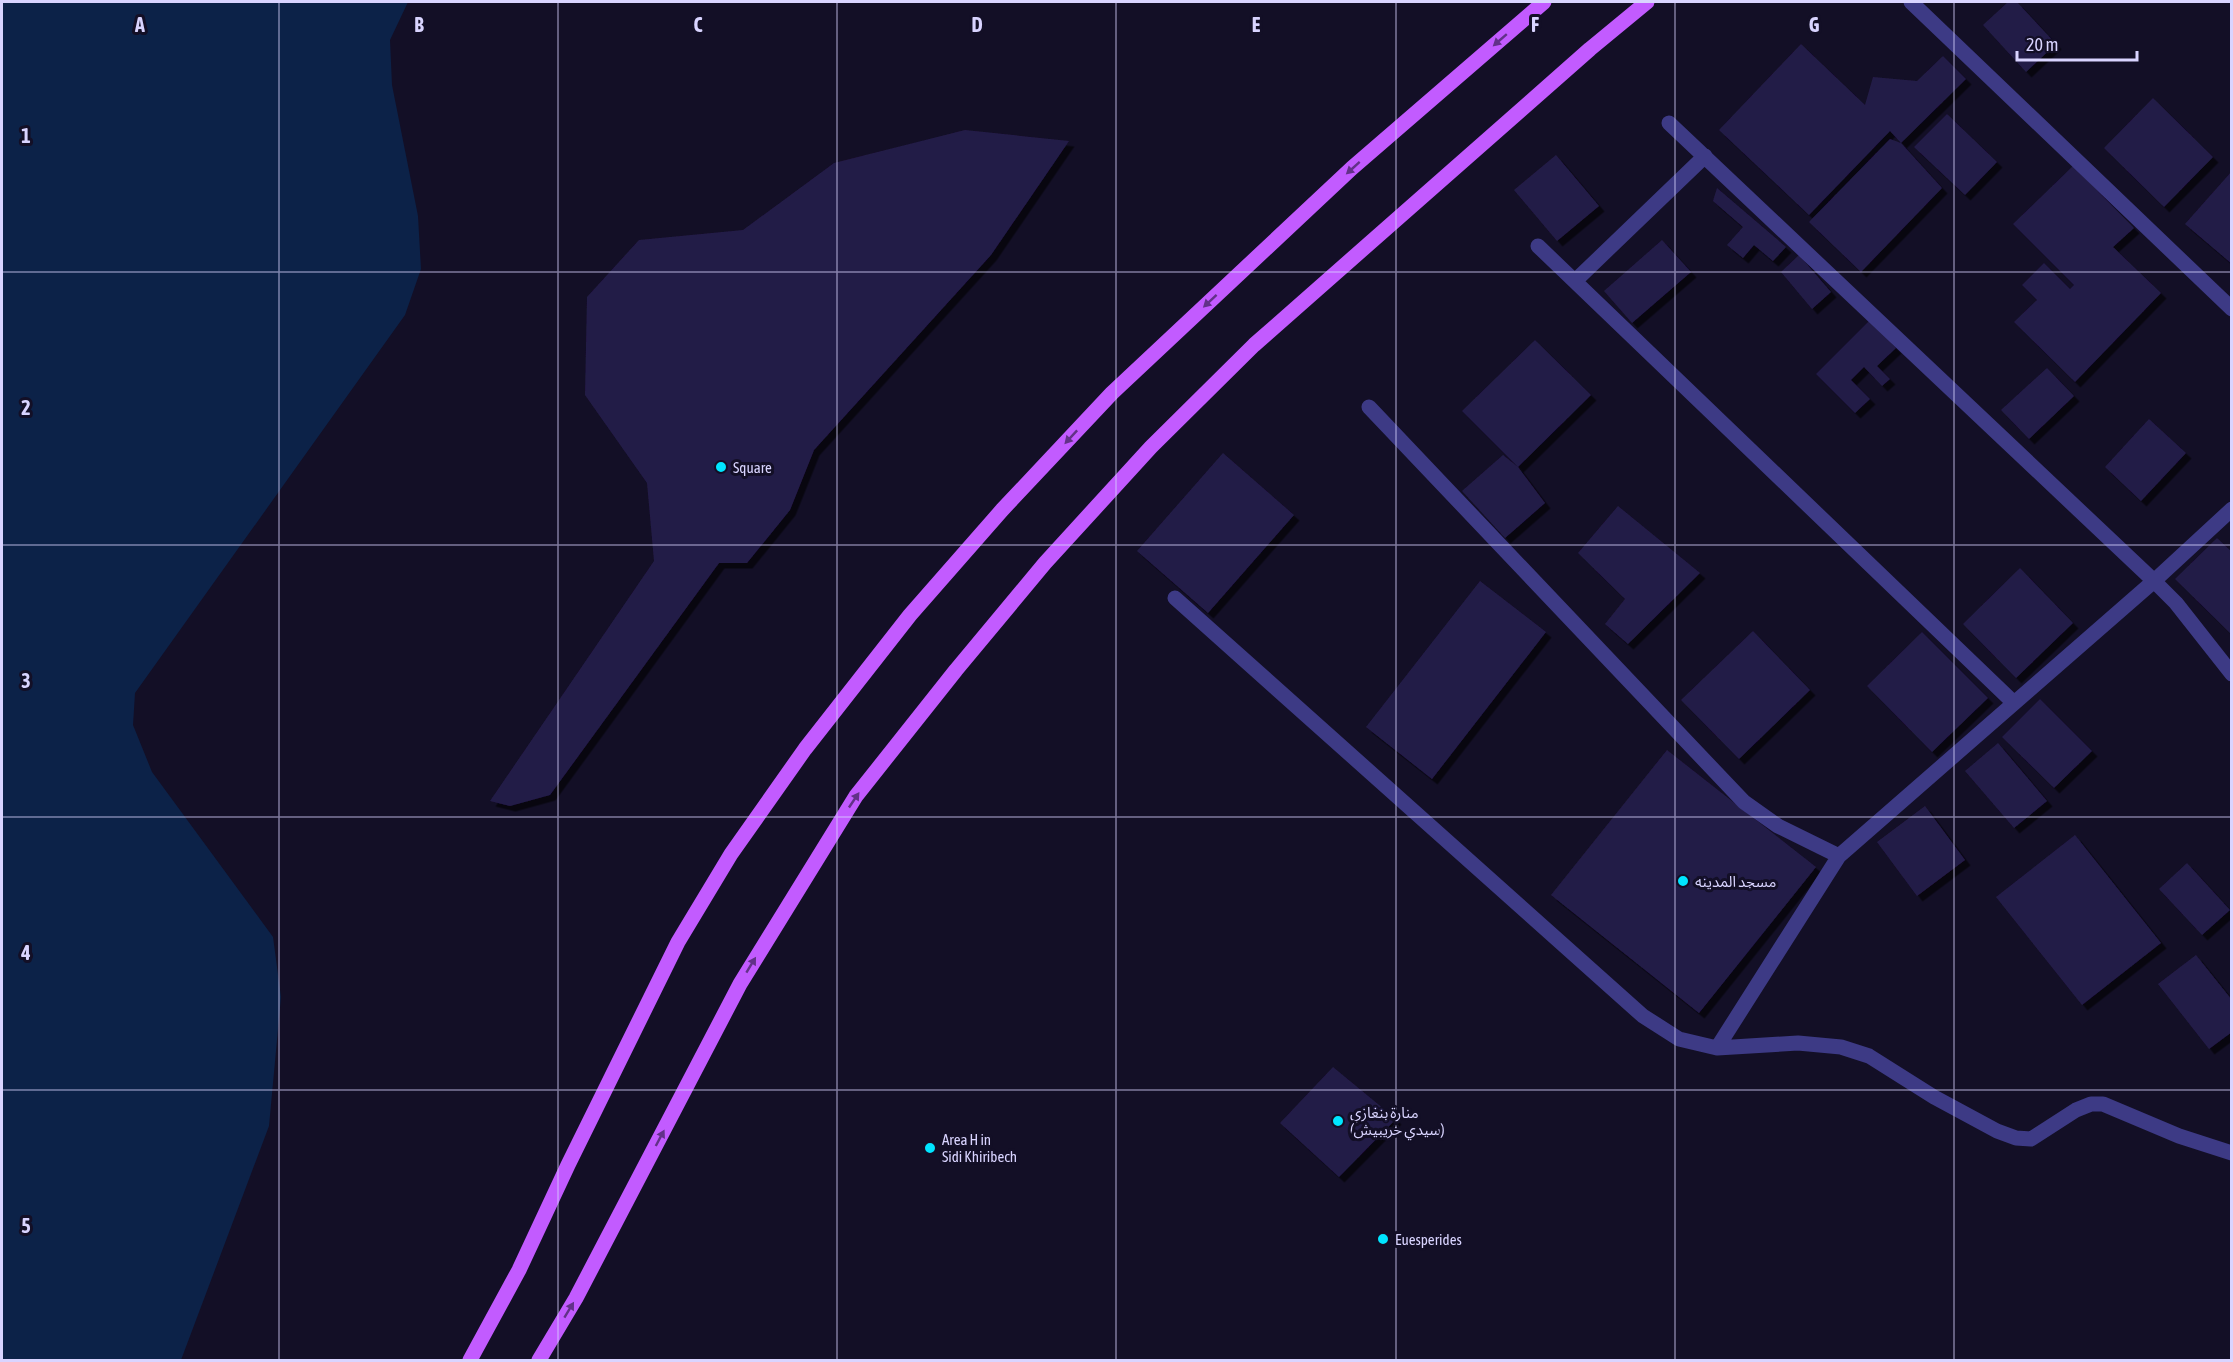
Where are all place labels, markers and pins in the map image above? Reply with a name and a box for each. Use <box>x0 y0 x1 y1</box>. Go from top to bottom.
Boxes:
place label: Square <box>733 459 772 476</box>
marker: Square <box>714 460 728 474</box>
place label: مسجد المدينه <box>1695 873 1776 890</box>
marker: مسجد المدينه <box>1676 874 1690 888</box>
place label: منارة بنغازي (سيدي خريبيش) <box>1350 1104 1445 1141</box>
marker: منارة بنغازي (سيدي خريبيش) <box>1331 1114 1345 1128</box>
place label: Area H in Sidi Khiribech <box>942 1131 1017 1165</box>
marker: Area H in Sidi Khiribech <box>923 1141 937 1155</box>
place label: Euesperides <box>1395 1231 1462 1248</box>
marker: Euesperides <box>1376 1232 1390 1246</box>

